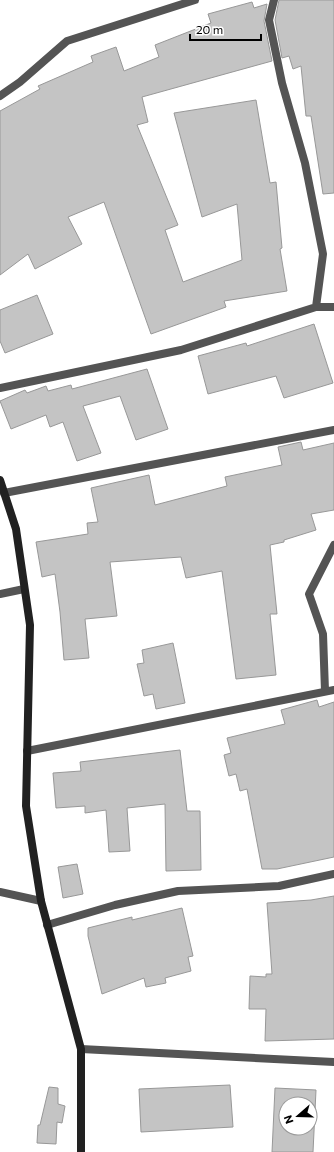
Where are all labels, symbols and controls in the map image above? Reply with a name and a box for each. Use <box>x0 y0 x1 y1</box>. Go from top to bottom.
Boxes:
scale bar <box>190 16 261 42</box>
text: 20 m <box>196 22 223 36</box>
north arrow <box>278 1096 318 1136</box>
text: N <box>281 1113 296 1126</box>

